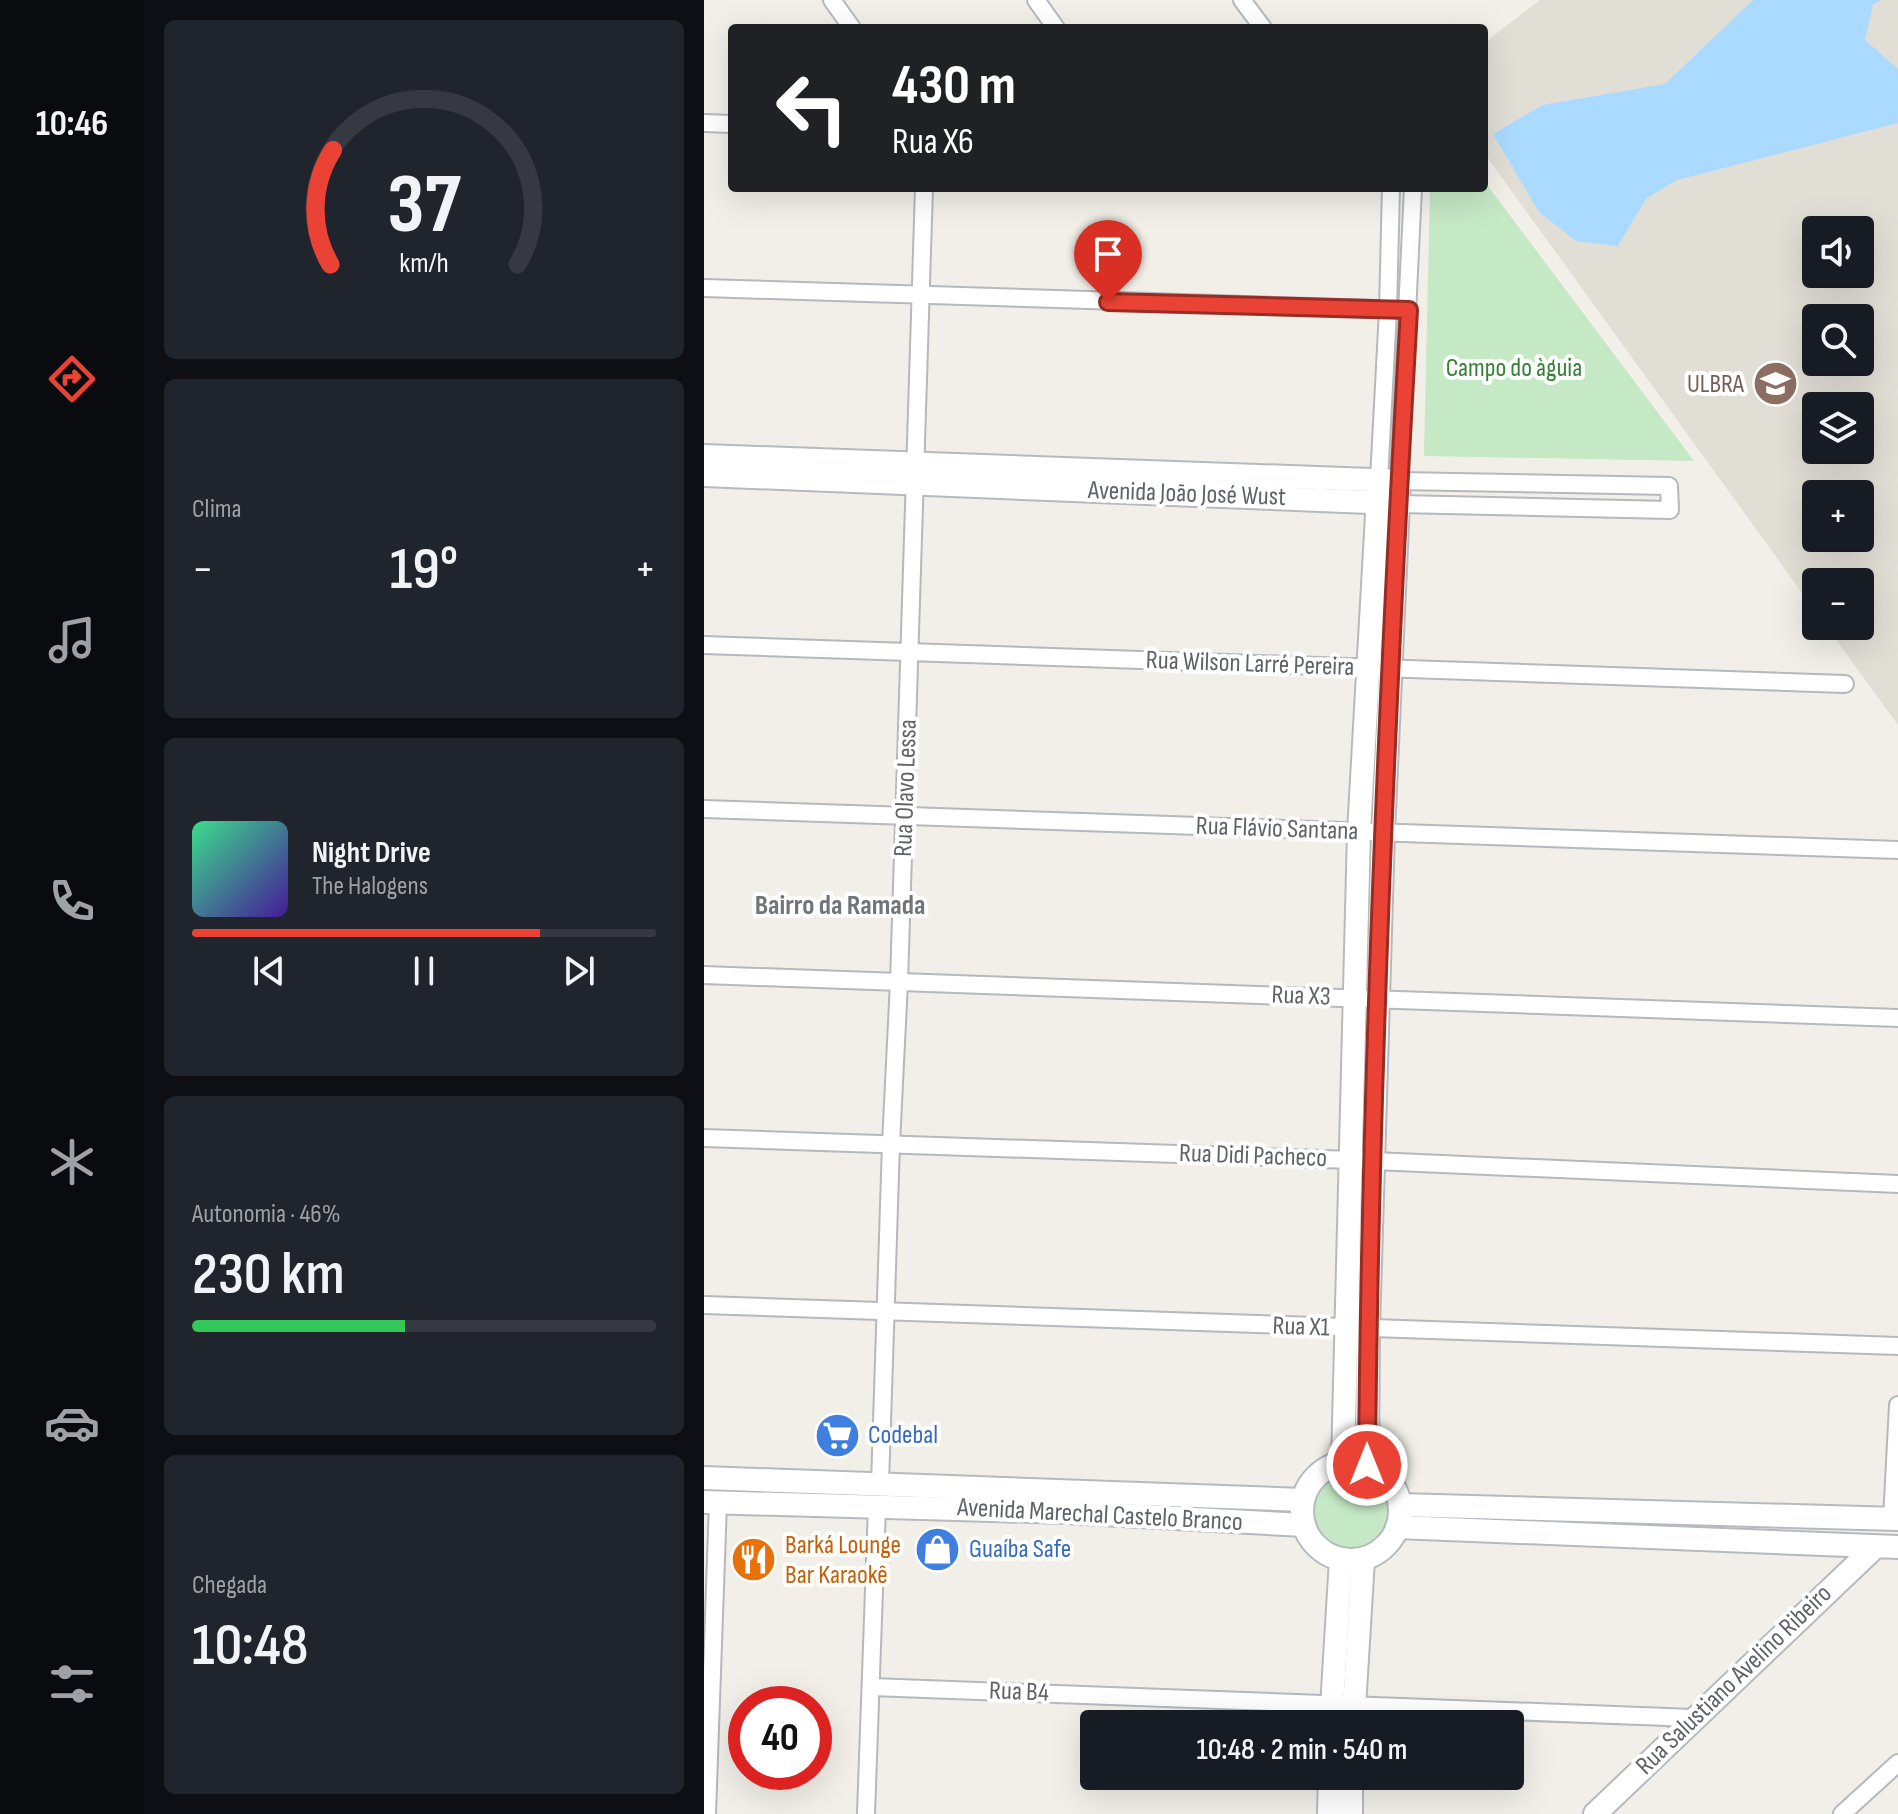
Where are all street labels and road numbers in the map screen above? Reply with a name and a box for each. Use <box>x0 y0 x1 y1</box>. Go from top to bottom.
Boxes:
street label: Avenida João José Wust <box>1087 475 1287 513</box>
street label: Rua Wilson Larré Pereira <box>1145 645 1355 683</box>
street label: Rua Olavo Lessa <box>888 719 924 857</box>
street label: Rua Flávio Santana <box>1195 811 1359 847</box>
street label: Rua X3 <box>1271 979 1331 1013</box>
street label: Rua Didi Pacheco <box>1178 1138 1328 1174</box>
street label: Rua X1 <box>1272 1311 1330 1343</box>
street label: Avenida Marechal Castelo Branco <box>955 1492 1244 1538</box>
street label: Rua Salustiano Avelino Ribeiro <box>1630 1578 1838 1782</box>
street label: Rua B4 <box>989 1675 1050 1709</box>

